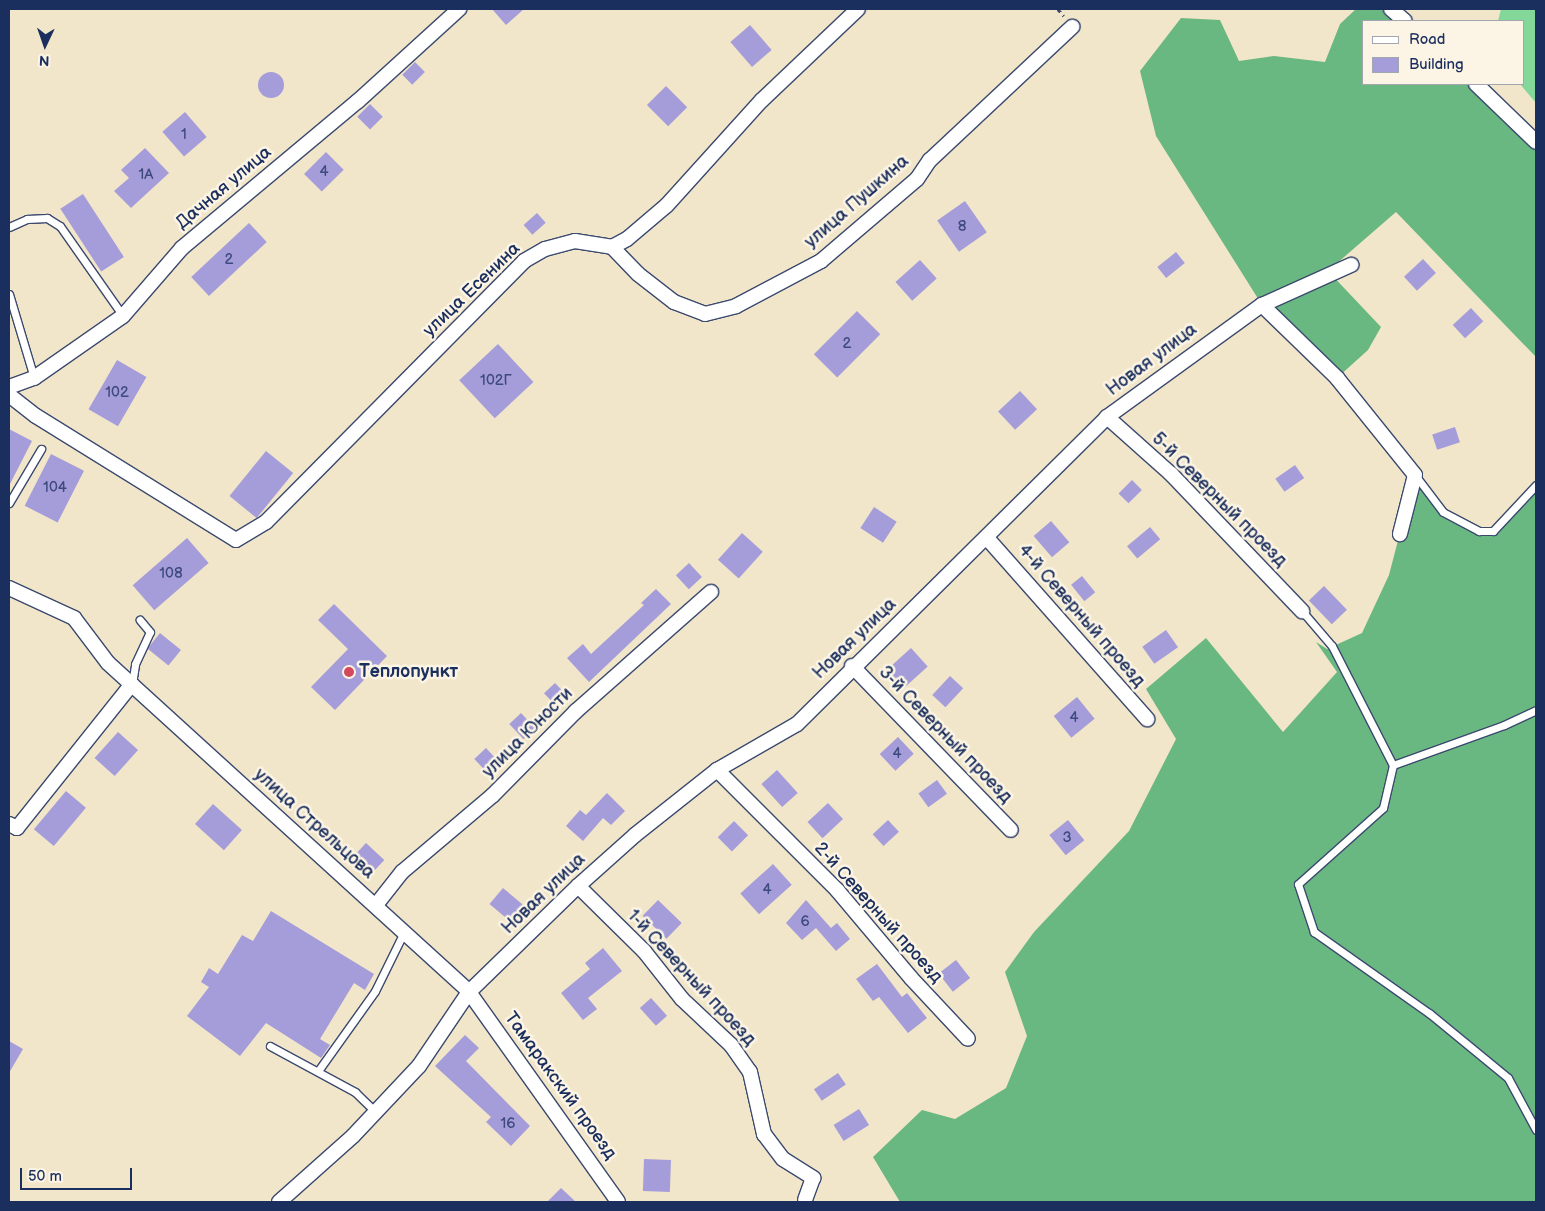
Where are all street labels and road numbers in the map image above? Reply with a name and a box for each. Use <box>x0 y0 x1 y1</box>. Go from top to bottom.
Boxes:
street label: Дачная улица <box>172 142 276 234</box>
street label: улица Пушкина <box>801 151 913 253</box>
street label: улица Есенина <box>419 238 525 342</box>
street label: Новая улица <box>1103 319 1201 401</box>
street label: 5-й Северный проезд <box>1147 428 1291 572</box>
street label: 4-й Северный проезд <box>1013 540 1149 692</box>
street label: Новая улица <box>809 594 901 684</box>
street label: 3-й Северный проезд <box>874 662 1016 808</box>
street label: улица Юности <box>478 683 578 783</box>
street label: улица Стрельцова <box>249 764 379 884</box>
street label: 2-й Северный проезд <box>809 838 947 988</box>
street label: Новая улица <box>498 849 590 939</box>
street label: 1-й Северный проезд <box>622 905 760 1051</box>
street label: Тамаракский проезд <box>499 1008 621 1164</box>

